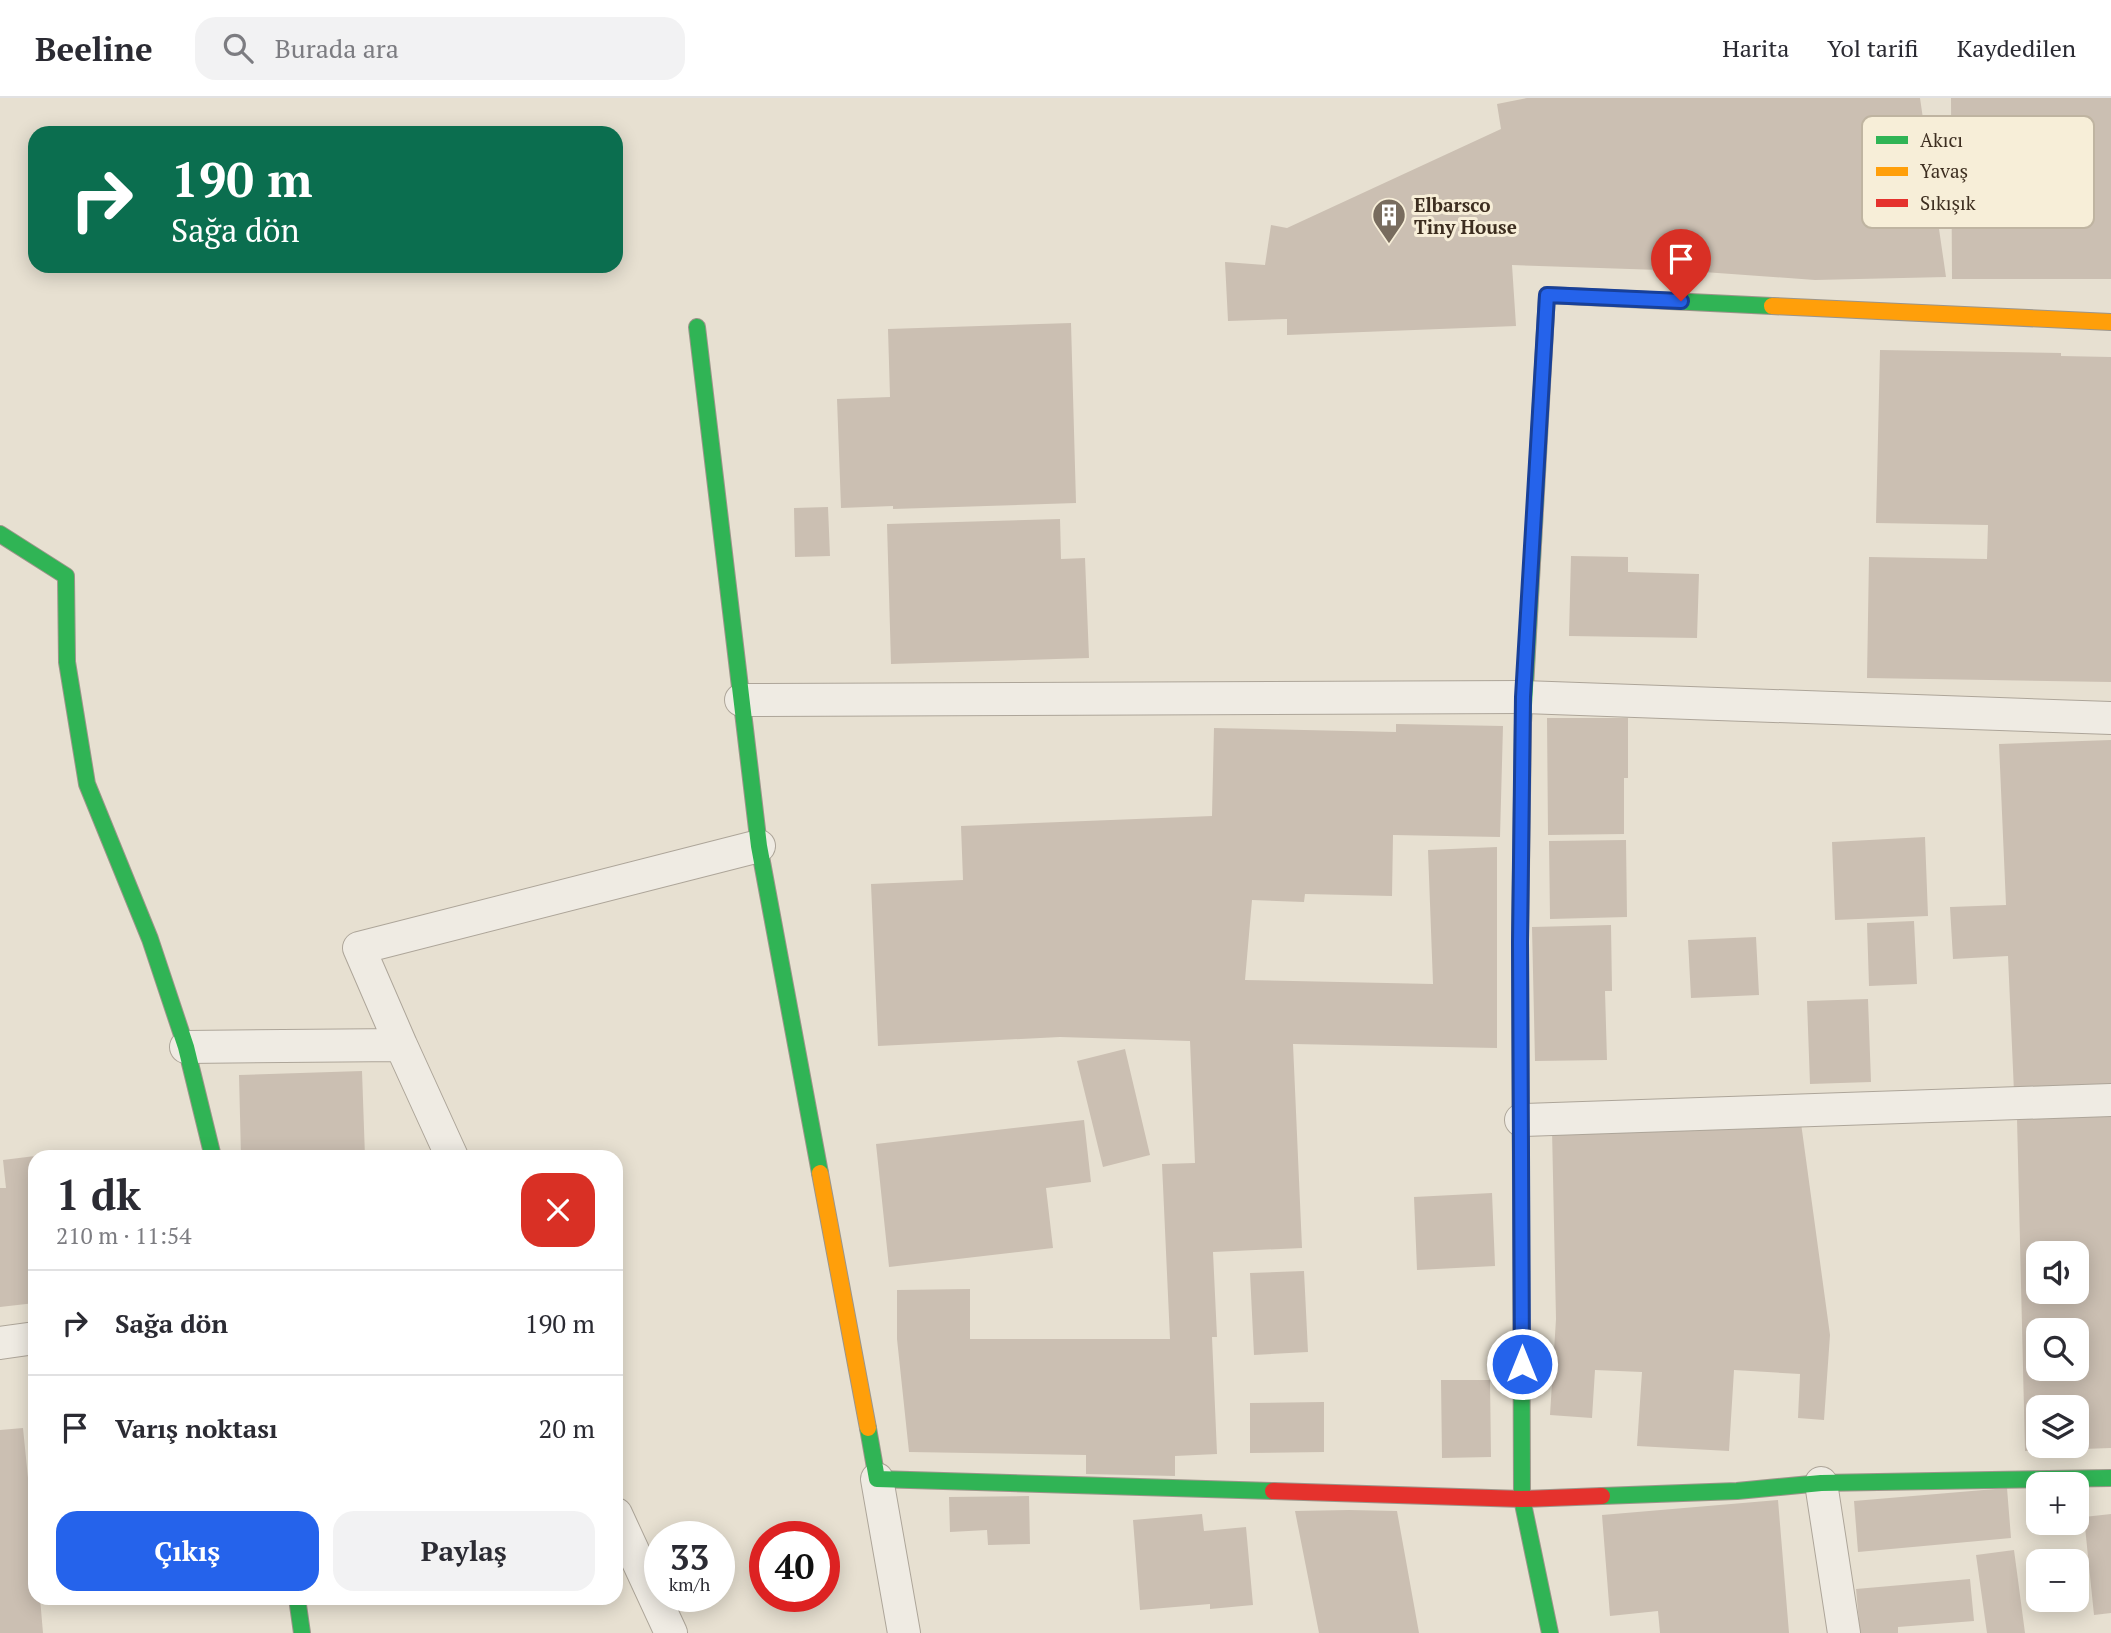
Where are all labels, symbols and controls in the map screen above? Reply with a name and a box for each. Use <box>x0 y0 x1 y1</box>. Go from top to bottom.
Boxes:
search box <box>195 17 685 80</box>
text: Beeline <box>35 27 153 70</box>
icon: search <box>219 29 257 67</box>
text: Burada ara <box>275 31 399 65</box>
text: Harita <box>1722 32 1789 64</box>
text: Yol tarifi <box>1827 32 1919 64</box>
text: Kaydedilen <box>1957 32 2076 64</box>
legend <box>1862 116 2094 228</box>
text: Akıcı <box>1920 127 1963 152</box>
text: 190 m <box>171 146 313 211</box>
icon: right <box>56 154 147 245</box>
text: Yavaş <box>1920 158 1968 183</box>
text: Sıkışık <box>1920 190 1976 215</box>
place label: Elbarsco Tiny House <box>1414 192 1517 239</box>
building icon: Elbarsco Tiny House <box>1370 196 1408 245</box>
text: Sağa dön <box>171 209 300 251</box>
pin <box>1651 229 1711 301</box>
icon: arrive <box>1662 240 1700 278</box>
text: 1 dk <box>56 1166 141 1222</box>
button: close <box>521 1173 595 1247</box>
text: 210 m · 11:54 <box>56 1220 191 1251</box>
map controls <box>2026 1241 2089 1612</box>
button: sound <box>2026 1241 2089 1304</box>
icon: right <box>56 1304 94 1342</box>
text: Sağa dön <box>115 1306 228 1340</box>
text: 190 m <box>525 1306 595 1340</box>
button: search <box>2026 1318 2089 1381</box>
position arrow <box>1485 1327 1559 1401</box>
button: layers <box>2026 1395 2089 1458</box>
icon: arrive <box>56 1409 94 1447</box>
text: Varış noktası <box>115 1411 278 1445</box>
text: 20 m <box>539 1411 595 1445</box>
button: + <box>2026 1472 2089 1535</box>
button: Çıkış <box>56 1511 319 1591</box>
button: Paylaş <box>333 1511 595 1591</box>
speed limit sign: 40 <box>749 1521 840 1612</box>
text: 33 <box>670 1534 709 1580</box>
button: − <box>2026 1549 2089 1612</box>
text: km/h <box>669 1572 710 1596</box>

